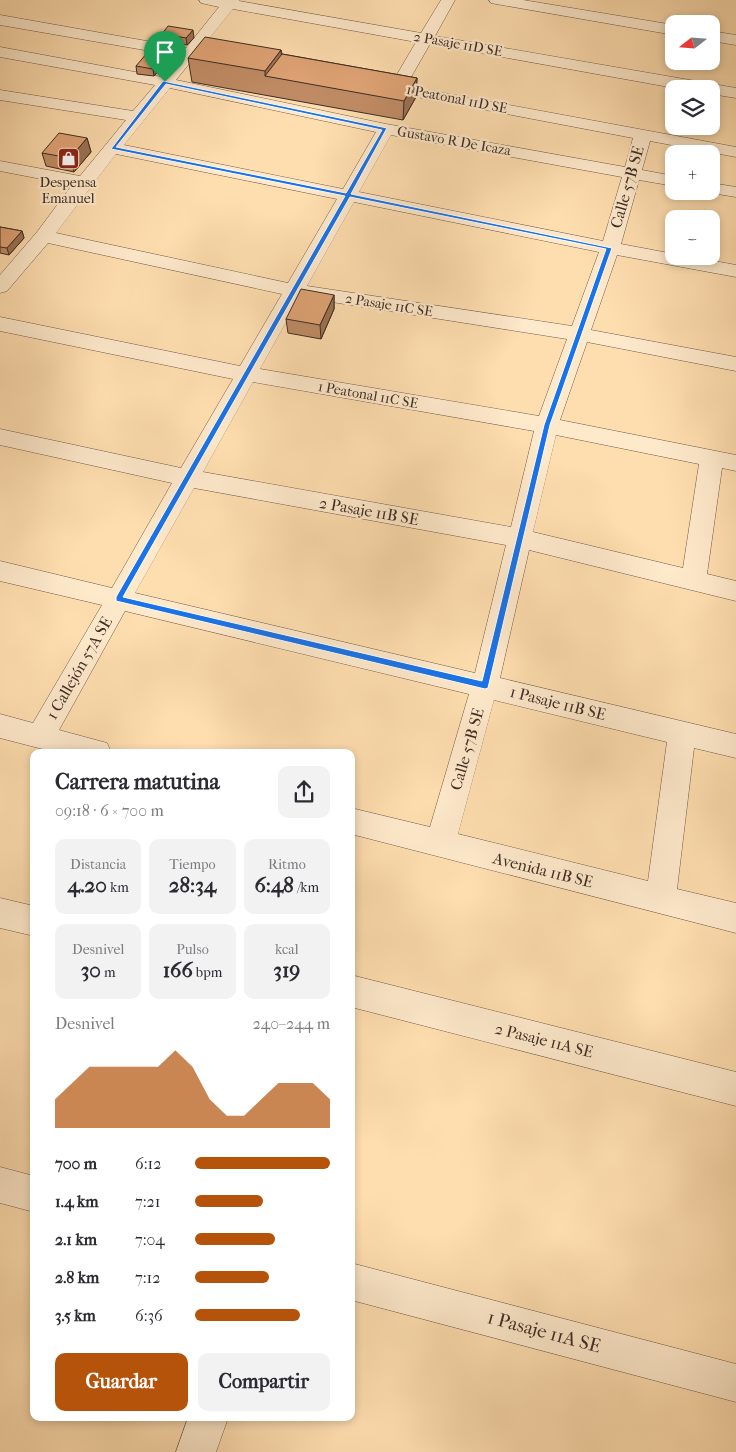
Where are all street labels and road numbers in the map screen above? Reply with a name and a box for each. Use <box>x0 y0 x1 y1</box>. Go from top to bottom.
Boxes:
street label: 2 Pasaje 11D SE <box>412 28 504 60</box>
street label: 1 Peatonal 11D SE <box>405 81 509 117</box>
street label: Gustavo R De Icaza <box>396 123 513 159</box>
street label: Calle 57B SE <box>606 143 648 230</box>
street label: 2 Pasaje 11C SE <box>344 290 434 320</box>
street label: 1 Peatonal 11C SE <box>317 378 420 412</box>
street label: 2 Pasaje 11B SE <box>318 493 420 529</box>
street label: 1 Callejón 57A SE <box>42 613 116 723</box>
street label: 1 Pasaje 11B SE <box>508 682 608 724</box>
street label: Calle 57B SE <box>446 705 488 792</box>
street label: Avenida 11B SE <box>490 848 595 892</box>
street label: 2 Pasaje 11A SE <box>493 1019 595 1061</box>
street label: 1 Pasaje 11A SE <box>485 1306 603 1358</box>

